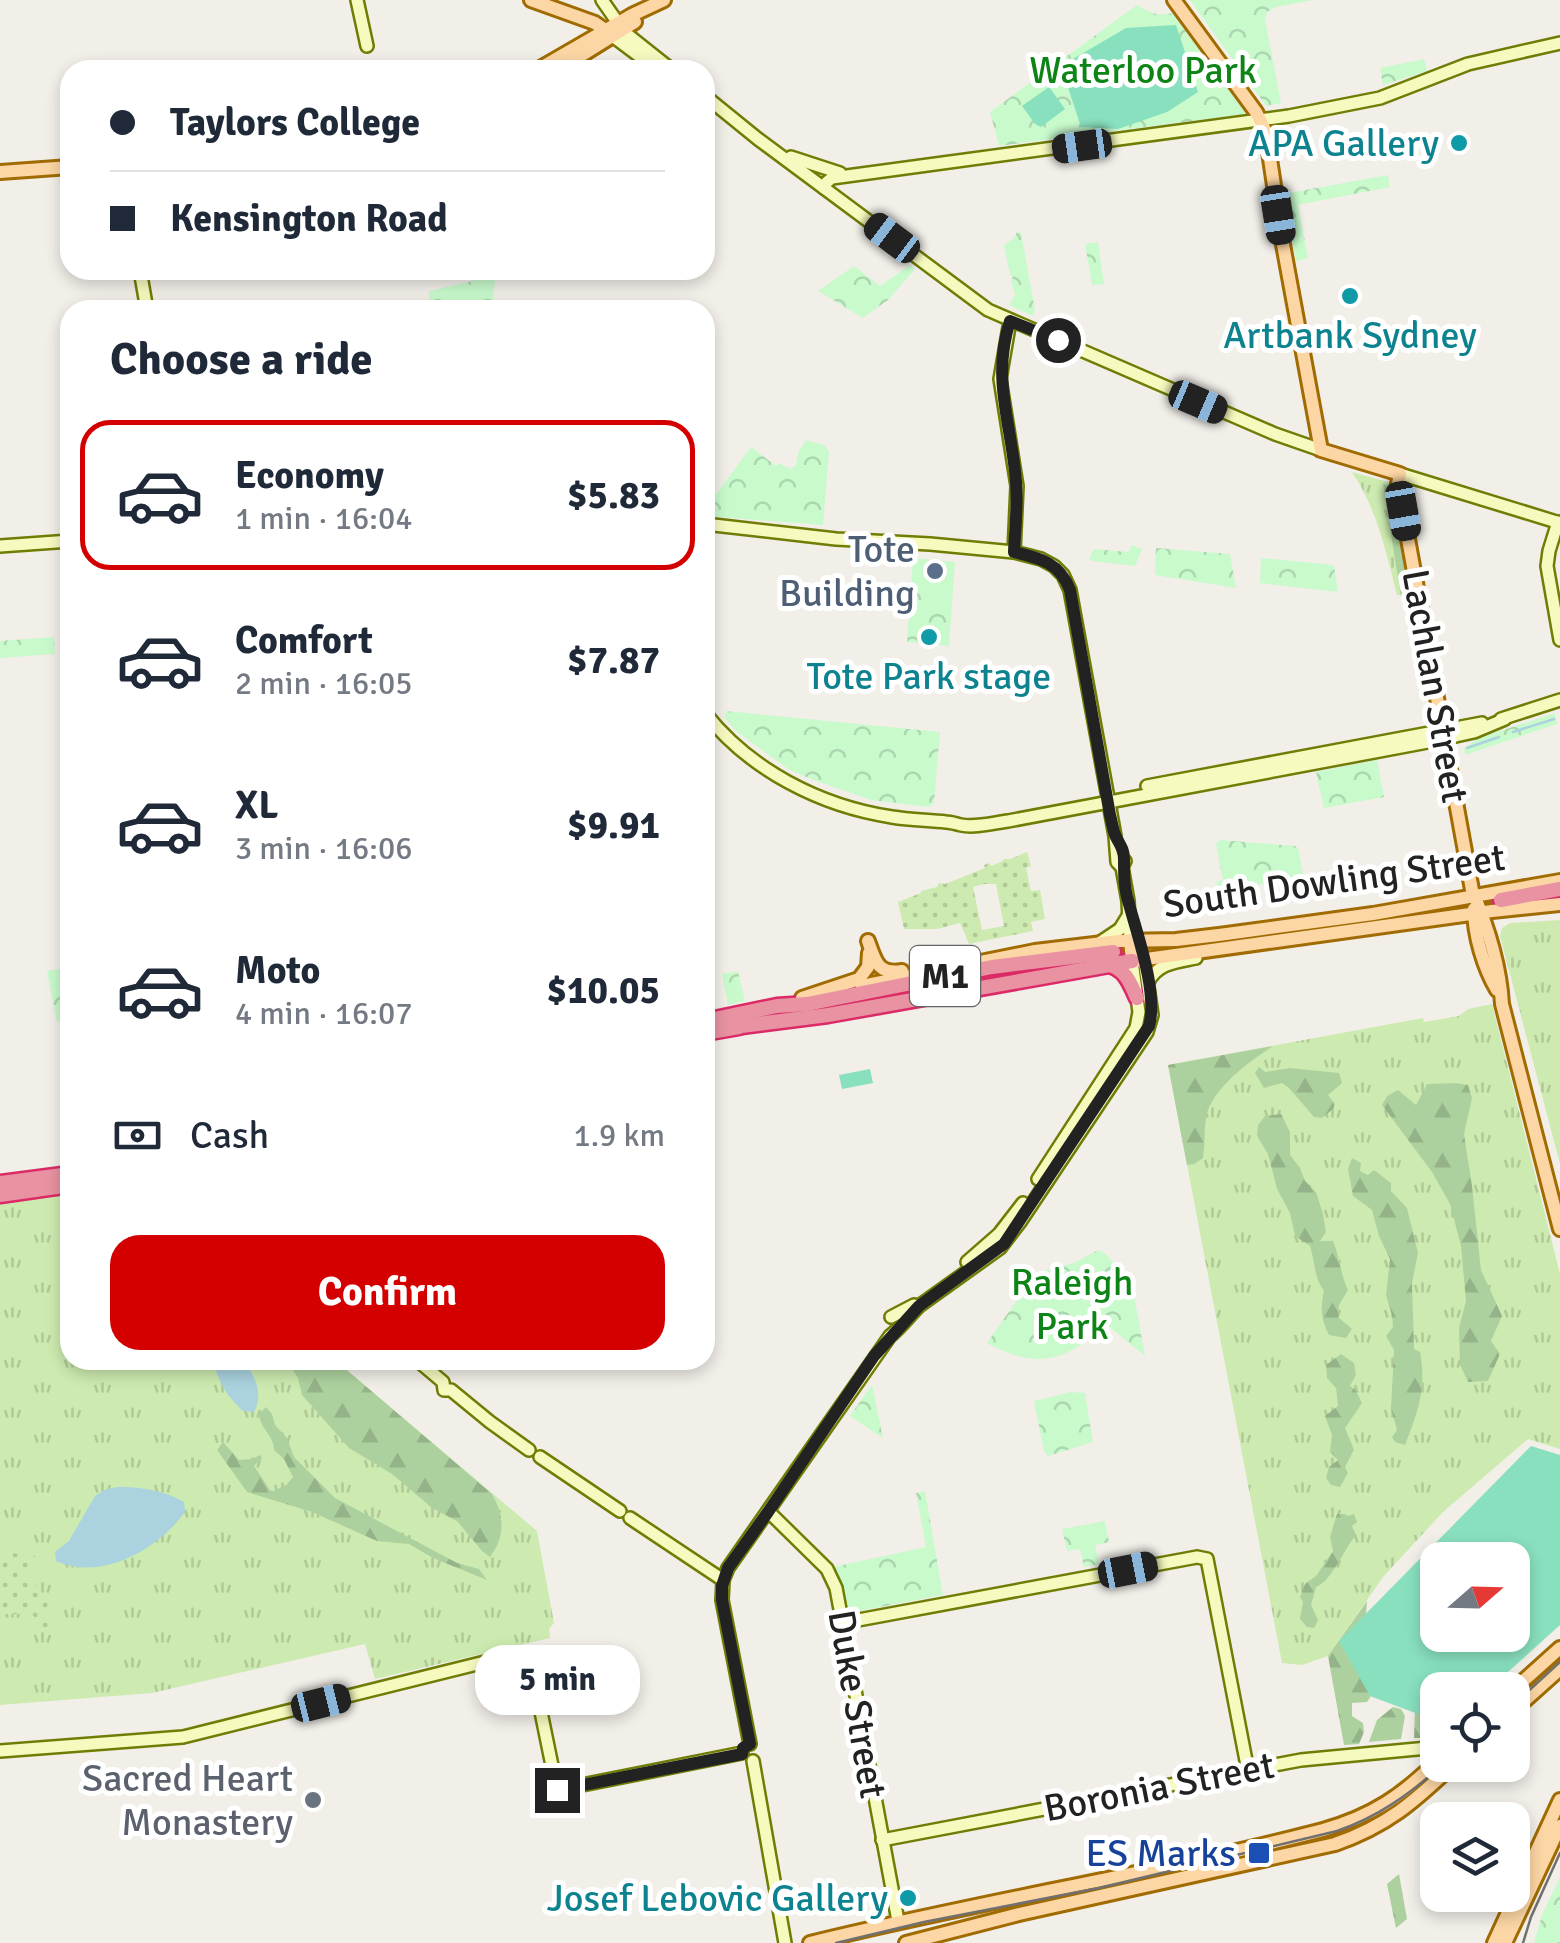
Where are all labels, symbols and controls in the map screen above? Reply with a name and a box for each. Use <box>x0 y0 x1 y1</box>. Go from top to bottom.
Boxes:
park label: Waterloo Park <box>1029 47 1257 94</box>
text: Taylors College <box>170 99 420 146</box>
place label: APA Gallery <box>1248 120 1439 167</box>
car <box>1050 127 1114 165</box>
marker: APA Gallery <box>1448 132 1470 154</box>
car <box>1258 183 1298 247</box>
text: Kensington Road <box>170 195 448 242</box>
car <box>859 208 925 268</box>
marker: Artbank Sydney <box>1339 285 1361 307</box>
place label: Artbank Sydney <box>1223 312 1477 359</box>
route start <box>1036 318 1081 363</box>
text: Choose a ride <box>110 332 373 387</box>
car <box>1165 376 1231 428</box>
icon: car <box>115 450 205 540</box>
text: Economy <box>235 452 384 499</box>
text: $5.83 <box>567 472 660 519</box>
car <box>1383 479 1423 543</box>
text: 1 min · 16:04 <box>235 499 413 538</box>
place label: Tote Building <box>779 526 915 617</box>
marker: Tote Building <box>924 560 946 582</box>
street label: Lachlan Street <box>1391 566 1479 806</box>
icon: car <box>115 615 205 705</box>
text: Comfort <box>235 617 373 664</box>
marker: Tote Park stage <box>918 626 940 648</box>
text: $7.87 <box>567 637 660 684</box>
place label: Tote Park stage <box>807 653 1051 700</box>
text: 2 min · 16:05 <box>235 664 413 703</box>
icon: car <box>115 780 205 870</box>
text: XL <box>235 782 278 829</box>
text: $9.91 <box>567 802 660 849</box>
text: 3 min · 16:06 <box>235 829 413 868</box>
street label: South Dowling Street <box>1160 834 1508 928</box>
icon: car <box>115 945 205 1035</box>
road number: M1 <box>910 946 980 1006</box>
text: Moto <box>235 947 320 994</box>
text: $10.05 <box>547 967 660 1014</box>
text: 4 min · 16:07 <box>235 994 413 1033</box>
icon: cash <box>110 1108 165 1163</box>
text: Cash <box>190 1112 269 1159</box>
text: 1.9 km <box>573 1116 665 1155</box>
button: Confirm <box>110 1235 665 1350</box>
park label: Raleigh Park <box>1011 1259 1133 1350</box>
north arrow <box>1420 1542 1530 1652</box>
map controls <box>1420 1542 1530 1912</box>
car <box>1096 1550 1160 1590</box>
street label: Duke Street <box>817 1606 897 1802</box>
callout: 5 min <box>474 1645 640 1715</box>
text: 5 min <box>519 1660 596 1699</box>
button: locate <box>1420 1672 1530 1782</box>
car <box>288 1681 354 1725</box>
street label: Boronia Street <box>1040 1742 1278 1832</box>
place label: Sacred Heart Monastery <box>82 1755 293 1846</box>
route end <box>535 1768 580 1813</box>
marker: Sacred Heart Monastery <box>302 1789 324 1811</box>
button: layers <box>1420 1802 1530 1912</box>
place label: ES Marks <box>1085 1830 1236 1877</box>
marker: ES Marks <box>1246 1840 1272 1866</box>
place label: Josef Lebovic Gallery <box>547 1875 888 1922</box>
marker: Josef Lebovic Gallery <box>897 1887 919 1909</box>

